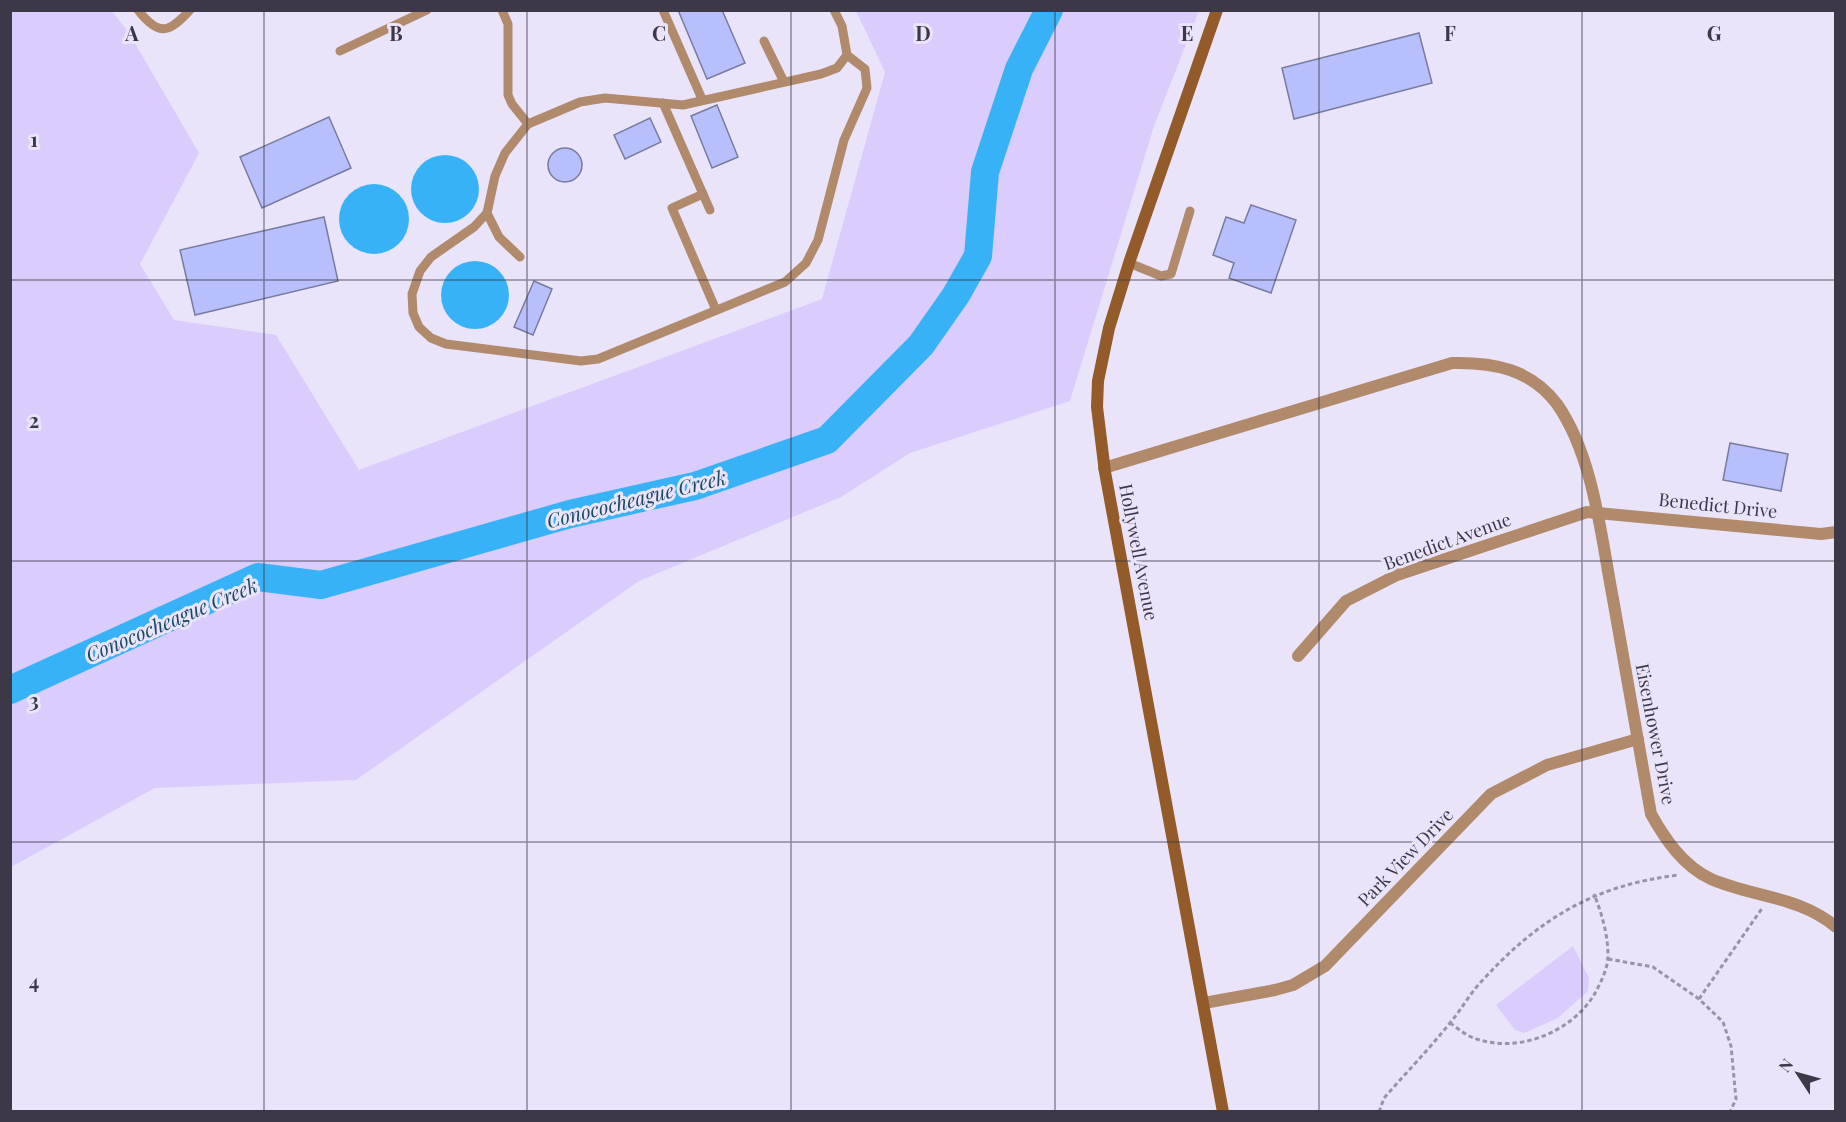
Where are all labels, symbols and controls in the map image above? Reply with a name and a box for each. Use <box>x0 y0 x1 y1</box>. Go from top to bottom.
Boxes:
text: A <box>124 19 139 46</box>
text: B <box>389 19 403 46</box>
text: C <box>652 19 666 46</box>
text: D <box>915 19 931 46</box>
text: E <box>1181 19 1193 46</box>
text: F <box>1444 19 1456 46</box>
text: G <box>1707 19 1722 46</box>
text: 1 <box>30 125 38 152</box>
text: 2 <box>29 406 39 433</box>
water label: Conococheague Creek <box>543 463 729 533</box>
street label: Hollywell Avenue <box>1114 482 1164 622</box>
street label: Benedict Drive <box>1657 487 1779 523</box>
street label: Benedict Avenue <box>1380 507 1514 575</box>
water label: Conococheague Creek <box>81 571 261 667</box>
street label: Eisenhower Drive <box>1631 661 1681 807</box>
text: 3 <box>29 686 39 713</box>
street label: Park View Drive <box>1352 803 1458 911</box>
text: 4 <box>29 967 39 994</box>
north arrow <box>1768 1044 1828 1104</box>
text: N <box>1774 1054 1798 1076</box>

